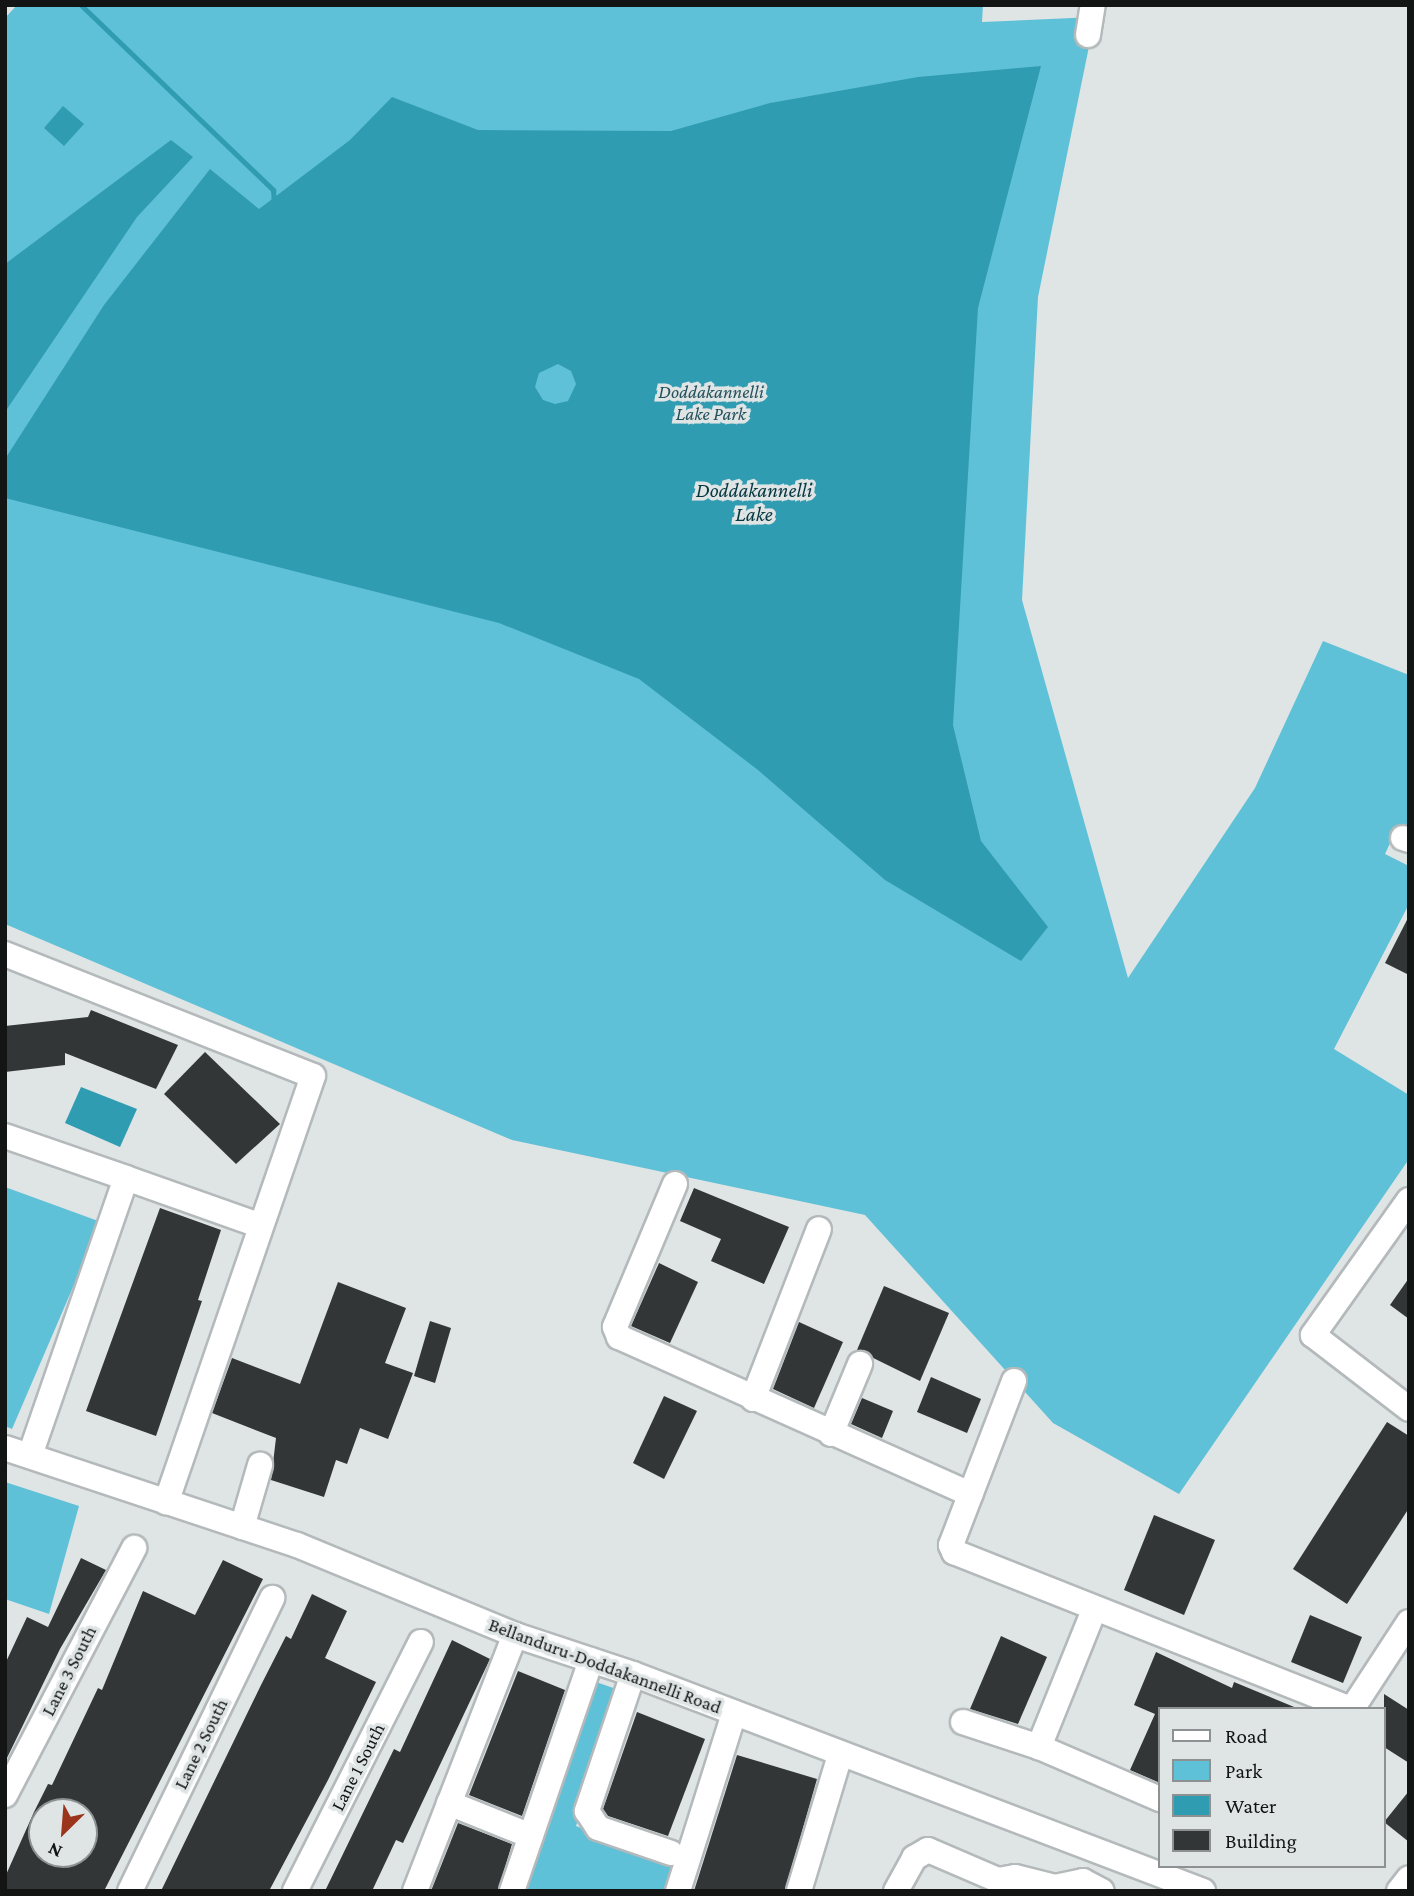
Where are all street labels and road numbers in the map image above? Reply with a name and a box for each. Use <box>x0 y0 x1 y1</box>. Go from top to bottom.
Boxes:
street label: Bellanduru-Doddakannelli Road <box>486 1613 724 1719</box>
street label: Lane 3 South <box>37 1622 101 1720</box>
street label: Lane 2 South <box>169 1695 233 1793</box>
street label: Lane 1 South <box>326 1719 390 1815</box>

